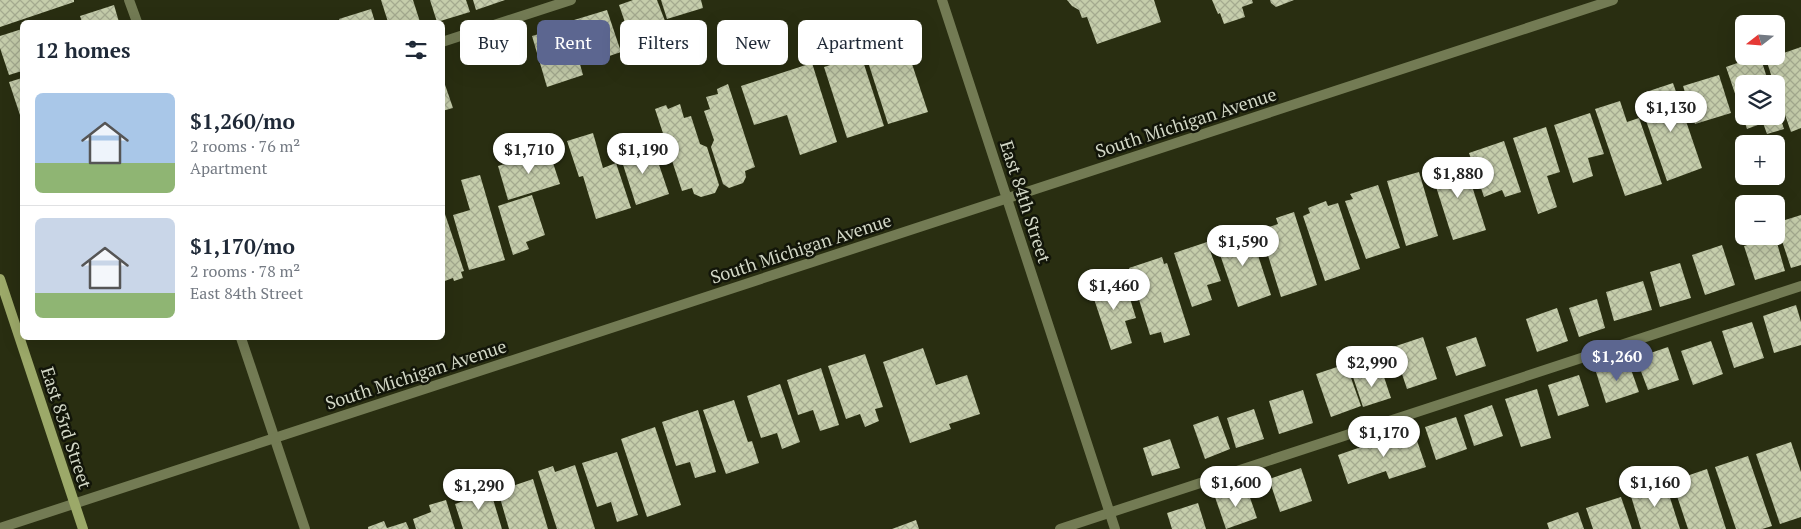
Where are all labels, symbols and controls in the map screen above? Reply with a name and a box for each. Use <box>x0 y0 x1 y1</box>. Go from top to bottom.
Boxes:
north arrow <box>1735 15 1785 65</box>
map controls <box>1735 15 1785 245</box>
chip: Buy <box>460 20 527 65</box>
chip: Rent <box>537 20 610 65</box>
chip: Filters <box>620 20 707 65</box>
chip: New <box>717 20 788 65</box>
chip: Apartment <box>798 20 922 65</box>
text: 12 homes <box>35 36 131 64</box>
icon: filters <box>402 36 430 64</box>
button: layers <box>1735 75 1785 125</box>
street label: South Michigan Avenue <box>1092 81 1279 163</box>
pin: $1,130 <box>1630 90 1712 133</box>
text: $1,130 <box>1646 96 1696 118</box>
text: $1,260/mo <box>190 107 295 135</box>
icon: home <box>75 113 135 173</box>
pin: $1,710 <box>488 132 570 175</box>
pin: $1,190 <box>602 132 684 175</box>
text: 2 rooms · 76 m² <box>190 135 300 157</box>
button: + <box>1735 135 1785 185</box>
street label: East 84th Street <box>995 137 1057 266</box>
text: $1,710 <box>504 138 554 160</box>
text: $1,190 <box>618 138 668 160</box>
pin: $1,880 <box>1417 156 1499 199</box>
text: Apartment <box>190 157 267 179</box>
text: $1,880 <box>1433 162 1483 184</box>
button: − <box>1735 195 1785 245</box>
street label: South Michigan Avenue <box>707 207 894 289</box>
pin: $1,590 <box>1202 224 1284 267</box>
text: $1,590 <box>1218 230 1268 252</box>
text: $1,170/mo <box>190 232 295 260</box>
icon: home <box>75 238 135 298</box>
text: 2 rooms · 78 m² <box>190 260 300 282</box>
pin: $1,460 <box>1073 268 1155 311</box>
text: $1,460 <box>1089 274 1139 296</box>
text: East 84th Street <box>190 282 303 304</box>
street label: South Michigan Avenue <box>322 333 509 415</box>
pin: $1,260 <box>1576 340 1658 382</box>
text: $1,260 <box>1592 345 1642 367</box>
pin: $2,990 <box>1331 346 1413 388</box>
text: $2,990 <box>1347 351 1397 373</box>
street label: East 83rd Street <box>36 364 98 492</box>
pin: $1,170 <box>1343 416 1425 458</box>
text: $1,170 <box>1359 421 1409 443</box>
pin: $1,600 <box>1195 466 1277 508</box>
pin: $1,160 <box>1614 466 1696 508</box>
pin: $1,290 <box>438 468 520 511</box>
text: $1,600 <box>1211 471 1261 493</box>
text: $1,160 <box>1630 471 1680 493</box>
text: $1,290 <box>454 474 504 496</box>

